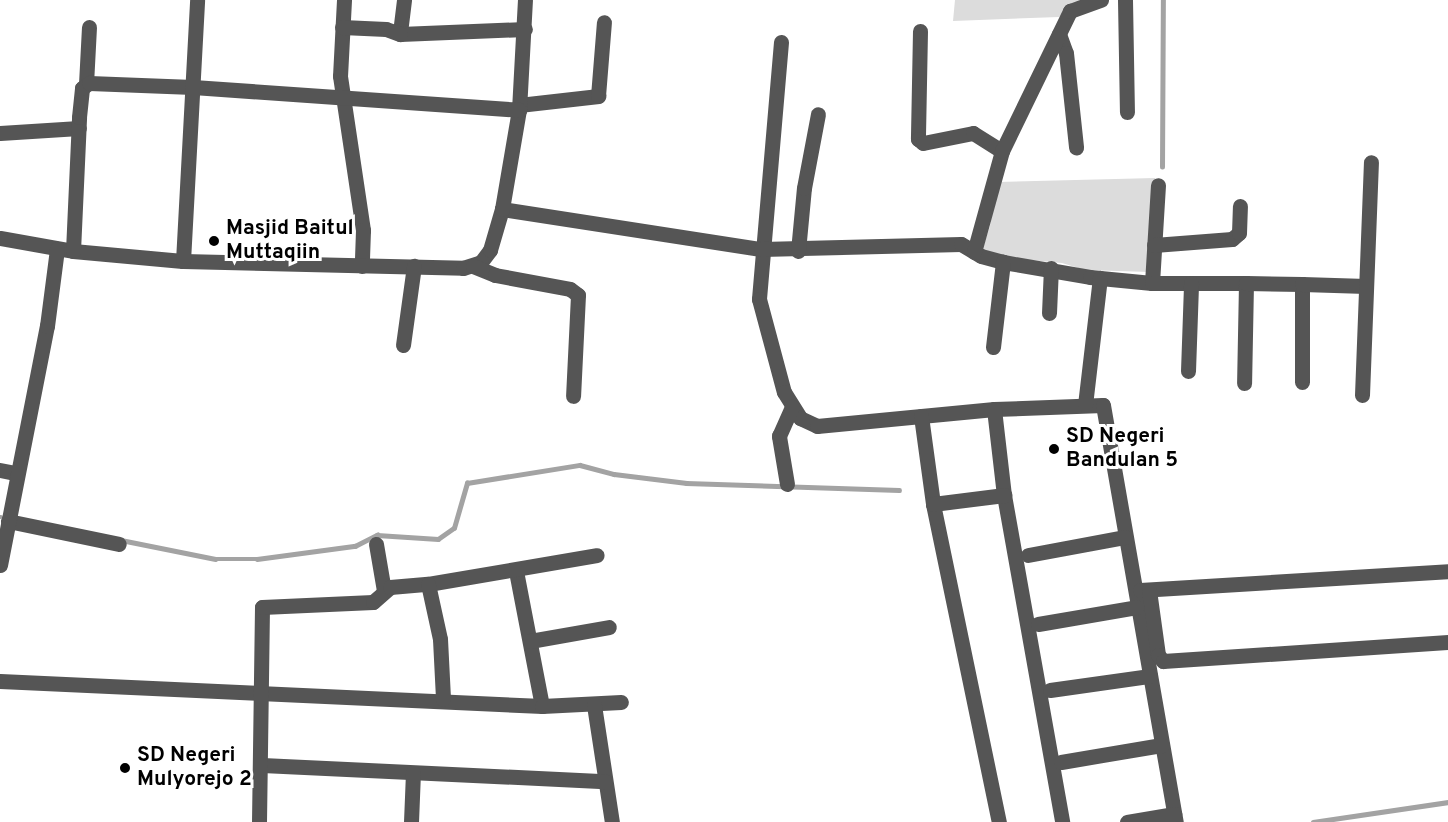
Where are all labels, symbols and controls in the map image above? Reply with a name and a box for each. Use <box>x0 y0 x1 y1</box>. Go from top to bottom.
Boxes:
place label: Masjid Baitul Muttaqiin <box>226 216 354 266</box>
marker: Masjid Baitul Muttaqiin <box>207 234 221 248</box>
place label: SD Negeri Bandulan 5 <box>1066 424 1178 474</box>
marker: SD Negeri Bandulan 5 <box>1047 442 1061 456</box>
place label: SD Negeri Mulyorejo 2 <box>137 743 252 793</box>
marker: SD Negeri Mulyorejo 2 <box>118 761 132 775</box>

